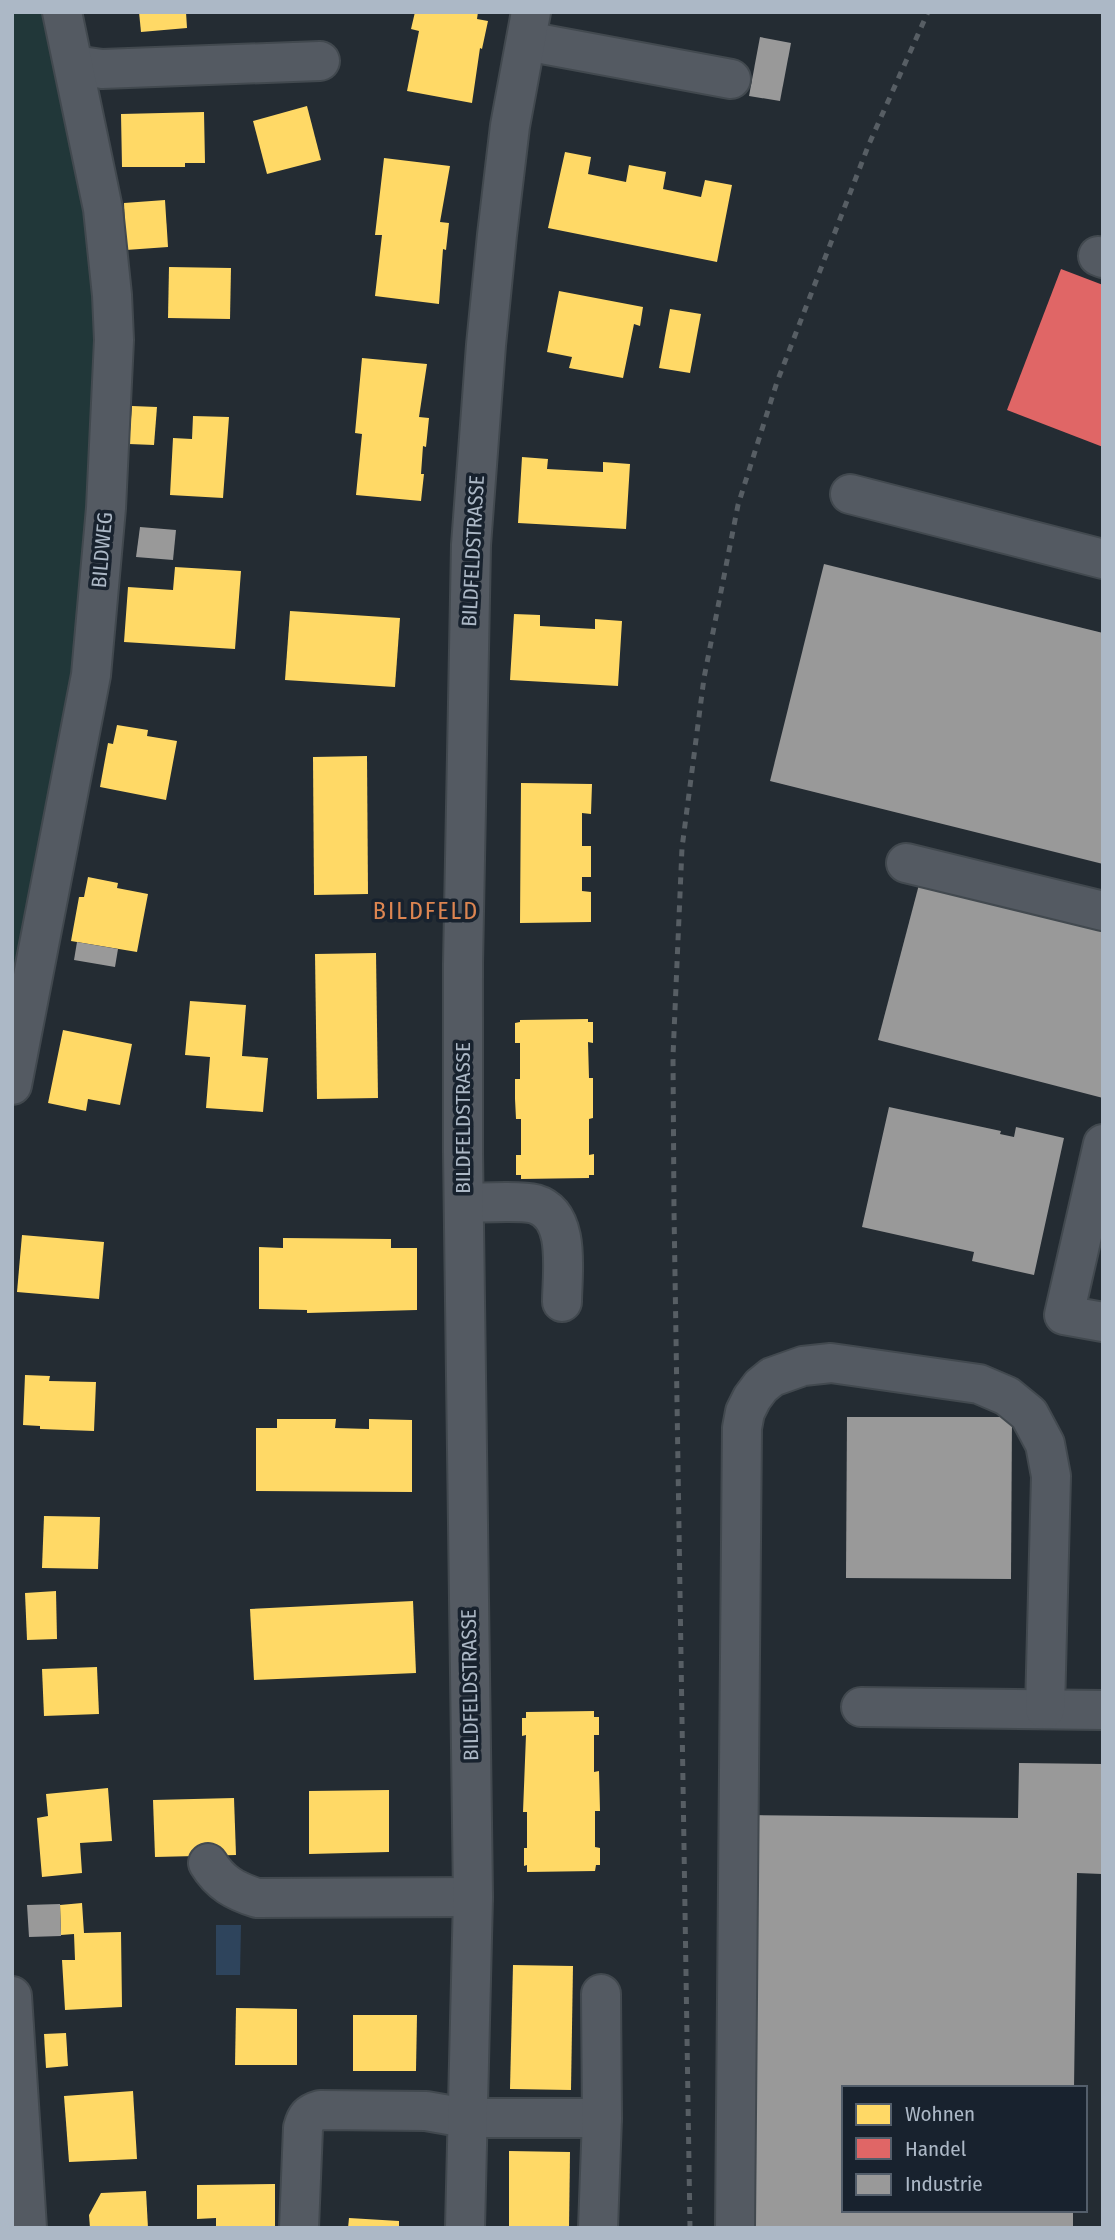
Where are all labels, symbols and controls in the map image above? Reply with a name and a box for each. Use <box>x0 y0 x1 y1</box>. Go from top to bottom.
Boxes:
street label: BILDFELDSTRASSE <box>456 474 490 627</box>
street label: BILDWEG <box>86 511 118 589</box>
district label: BILDFELD <box>373 897 479 925</box>
street label: BILDFELDSTRASSE <box>450 1042 476 1194</box>
street label: BILDFELDSTRASSE <box>456 1609 484 1761</box>
legend <box>842 2086 1087 2212</box>
text: Wohnen <box>905 2101 975 2127</box>
text: Handel <box>905 2136 967 2162</box>
text: Industrie <box>905 2171 983 2197</box>

